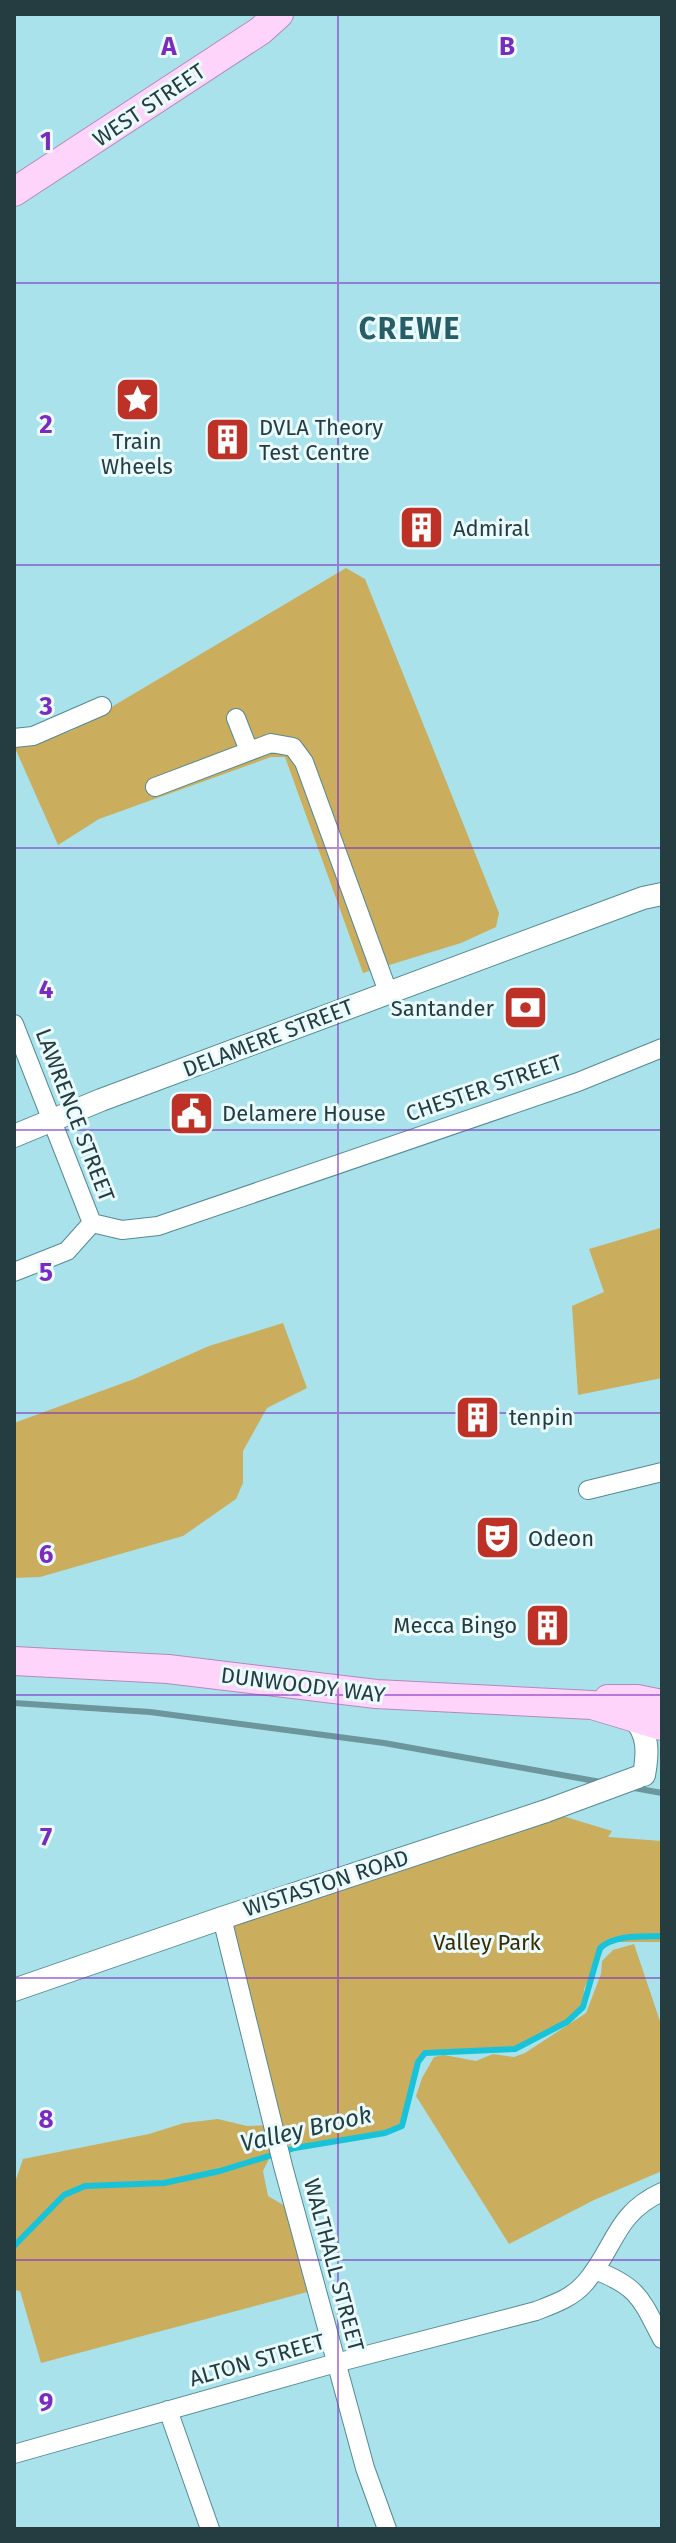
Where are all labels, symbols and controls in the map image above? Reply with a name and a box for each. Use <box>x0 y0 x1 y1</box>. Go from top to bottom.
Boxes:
text: A <box>160 31 177 62</box>
text: B <box>499 31 515 62</box>
street label: WEST STREET <box>88 57 211 152</box>
text: 1 <box>40 126 52 157</box>
district label: CREWE <box>359 311 461 347</box>
place icon: Train Wheels <box>113 376 161 424</box>
text: 2 <box>39 409 53 440</box>
place label: DVLA Theory Test Centre <box>259 414 383 466</box>
building icon: DVLA Theory Test Centre <box>204 416 252 464</box>
place label: Train Wheels <box>101 428 173 480</box>
building icon: Admiral <box>398 504 446 552</box>
place label: Admiral <box>453 515 530 542</box>
text: 3 <box>38 691 53 722</box>
text: 4 <box>39 974 54 1005</box>
bank icon: Santander <box>501 984 549 1032</box>
street label: DELAMERE STREET <box>179 993 358 1083</box>
place label: Santander <box>391 995 495 1022</box>
street label: LAWRENCE STREET <box>30 1025 121 1206</box>
street label: CHESTER STREET <box>402 1048 566 1127</box>
public building icon: Delamere House <box>167 1089 215 1137</box>
place label: Delamere House <box>222 1100 386 1127</box>
text: 5 <box>39 1257 53 1288</box>
building icon: tenpin <box>454 1393 502 1441</box>
place label: tenpin <box>509 1404 574 1431</box>
theatre icon: Odeon <box>473 1514 521 1562</box>
place label: Odeon <box>528 1525 594 1552</box>
text: 6 <box>39 1539 54 1570</box>
building icon: Mecca Bingo <box>524 1601 572 1649</box>
place label: Mecca Bingo <box>393 1612 517 1639</box>
street label: DUNWOODY WAY <box>219 1662 387 1708</box>
text: 7 <box>40 1822 52 1853</box>
street label: WISTASTON ROAD <box>240 1844 412 1922</box>
park label: Valley Park <box>433 1929 542 1956</box>
water label: Valley Brook <box>238 2100 374 2158</box>
text: 8 <box>38 2104 54 2135</box>
street label: WALTHALL STREET <box>298 2176 370 2355</box>
street label: ALTON STREET <box>186 2328 328 2392</box>
text: 9 <box>39 2387 53 2418</box>

